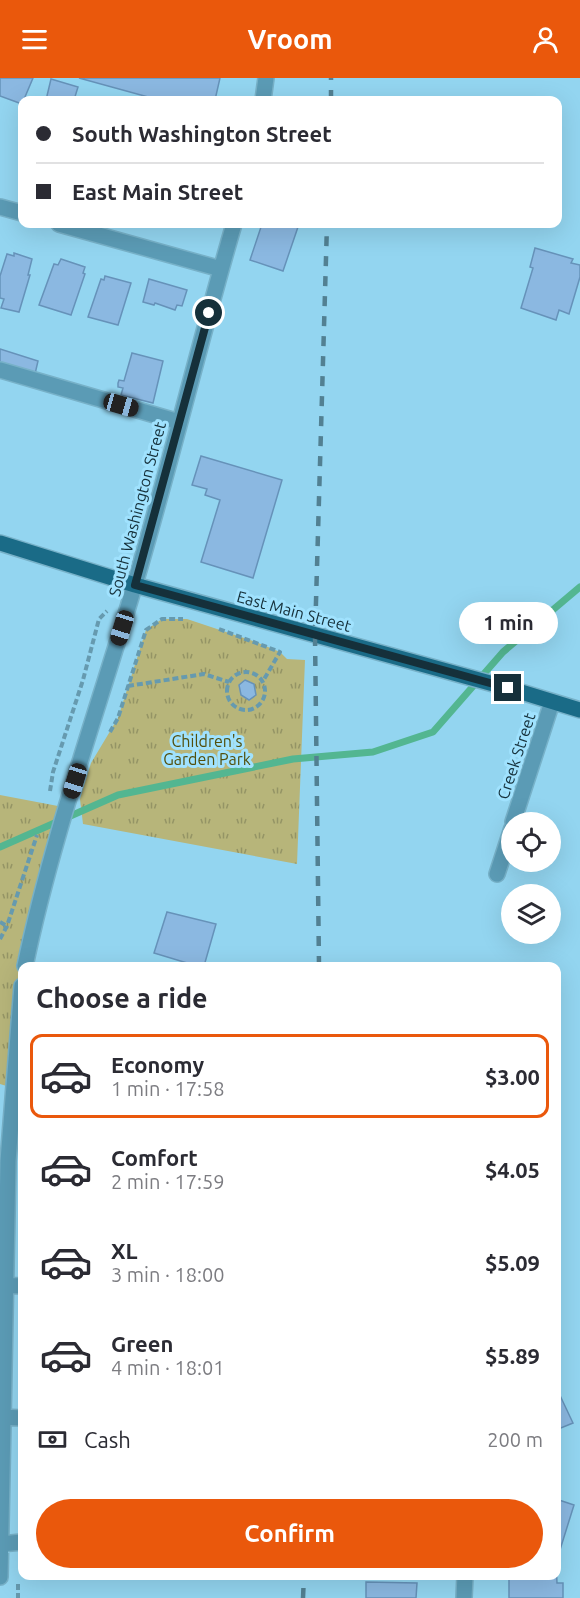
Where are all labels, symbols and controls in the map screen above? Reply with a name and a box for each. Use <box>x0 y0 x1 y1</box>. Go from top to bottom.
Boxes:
icon: menu <box>18 23 51 56</box>
icon: person <box>529 23 562 56</box>
text: Vroom <box>248 24 332 54</box>
text: South Washington Street <box>72 121 332 146</box>
text: East Main Street <box>72 179 243 204</box>
route start <box>195 299 222 326</box>
car <box>101 391 141 419</box>
street label: South Washington Street <box>105 419 169 598</box>
street label: East Main Street <box>235 587 354 635</box>
callout: 1 min <box>458 601 558 643</box>
car <box>108 608 136 648</box>
text: 1 min <box>483 611 534 634</box>
route end <box>494 674 521 701</box>
street label: Creek Street <box>494 710 539 802</box>
park label: Children's Garden Park <box>163 732 251 768</box>
car <box>61 761 89 801</box>
map controls <box>501 812 561 944</box>
button: locate <box>501 812 561 872</box>
button: layers <box>501 884 561 944</box>
text: Choose a ride <box>36 983 208 1013</box>
icon: car <box>39 1049 93 1103</box>
text: Economy <box>111 1052 204 1077</box>
text: $3.00 <box>485 1064 540 1089</box>
text: 1 min · 17:58 <box>111 1077 225 1100</box>
icon: car <box>39 1142 93 1196</box>
text: Comfort <box>111 1145 198 1170</box>
text: $4.05 <box>485 1157 540 1182</box>
text: 2 min · 17:59 <box>111 1170 225 1193</box>
icon: car <box>39 1235 93 1289</box>
text: XL <box>111 1238 138 1263</box>
text: $5.09 <box>485 1250 540 1275</box>
text: 3 min · 18:00 <box>111 1263 225 1286</box>
icon: car <box>39 1328 93 1382</box>
text: Green <box>111 1331 173 1356</box>
text: $5.89 <box>485 1343 540 1368</box>
text: 4 min · 18:01 <box>111 1356 225 1379</box>
icon: cash <box>36 1423 69 1456</box>
text: Cash <box>84 1427 131 1452</box>
text: 200 m <box>487 1428 543 1451</box>
button: Confirm <box>36 1499 543 1568</box>

